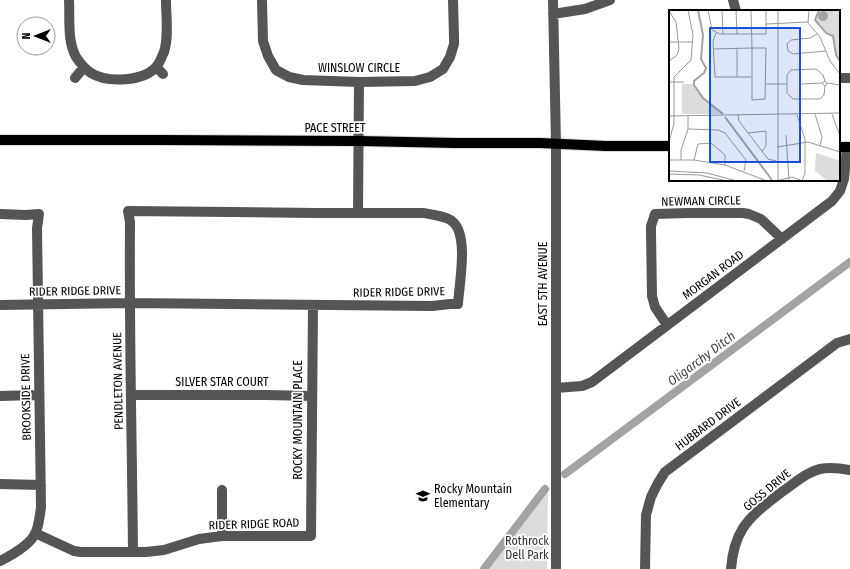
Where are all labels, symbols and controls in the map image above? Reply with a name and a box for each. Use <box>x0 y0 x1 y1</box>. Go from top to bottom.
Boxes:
inset map <box>669 10 840 181</box>
north arrow <box>16 16 56 56</box>
text: N <box>20 33 33 39</box>
street label: WINSLOW CIRCLE <box>318 61 400 75</box>
street label: PACE STREET <box>305 121 366 135</box>
street label: NEWMAN CIRCLE <box>661 193 741 209</box>
street label: EAST 5TH AVENUE <box>536 241 550 326</box>
street label: MORGAN ROAD <box>680 247 746 303</box>
street label: RIDER RIDGE DRIVE <box>29 283 121 299</box>
street label: RIDER RIDGE DRIVE <box>353 284 445 300</box>
water label: Oligarchy Ditch <box>665 328 738 389</box>
street label: PENDLETON AVENUE <box>110 332 126 430</box>
street label: BROOKSIDE DRIVE <box>18 353 34 441</box>
street label: ROCKY MOUNTAIN PLACE <box>291 360 305 480</box>
street label: SILVER STAR COURT <box>175 375 269 389</box>
street label: HUBBARD DRIVE <box>672 395 744 453</box>
street label: GOSS DRIVE <box>741 466 794 514</box>
place label: Rocky Mountain Elementary <box>434 482 512 510</box>
school or university icon: Rocky Mountain Elementary <box>415 488 431 504</box>
street label: RIDER RIDGE ROAD <box>208 515 300 533</box>
park label: Rothrock Dell Park <box>505 534 549 562</box>

